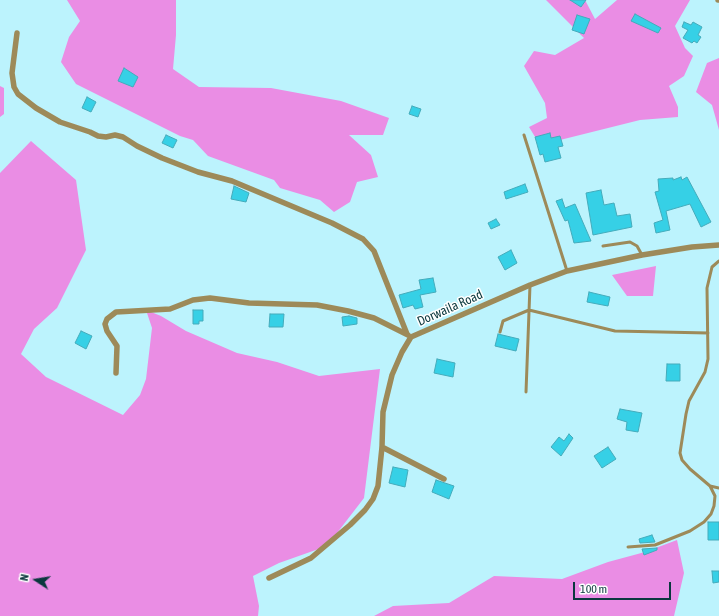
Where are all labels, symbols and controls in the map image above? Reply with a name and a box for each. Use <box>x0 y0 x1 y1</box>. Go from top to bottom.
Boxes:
street label: Dorwaila Road <box>415 287 485 329</box>
north arrow <box>16 560 56 600</box>
text: N <box>18 573 31 582</box>
scale bar <box>575 574 673 600</box>
text: 100 m <box>580 582 607 596</box>

